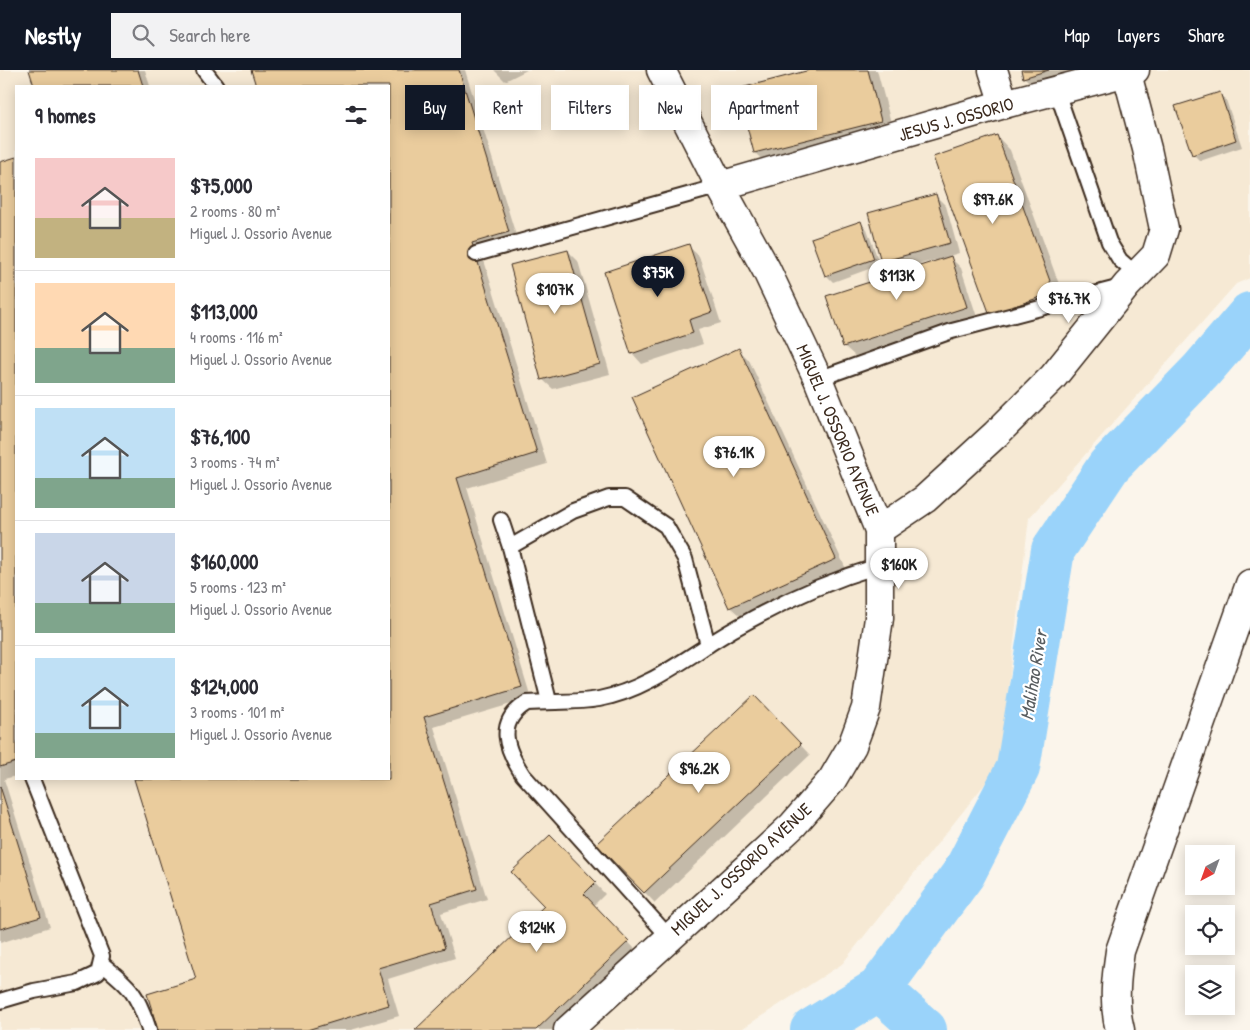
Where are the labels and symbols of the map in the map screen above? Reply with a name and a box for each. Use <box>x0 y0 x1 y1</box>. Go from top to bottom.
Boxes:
street label: JESUS J. OSSORIO <box>895 91 1017 147</box>
pin: $97.6K <box>952 182 1034 225</box>
pin: $75K <box>628 256 688 298</box>
pin: $113K <box>862 258 932 301</box>
pin: $107K <box>520 272 590 315</box>
pin: $76.7K <box>1028 282 1110 324</box>
street label: MIGUEL J. OSSORIO AVENUE <box>790 340 886 520</box>
pin: $76.1K <box>693 436 775 478</box>
pin: $160K <box>864 548 934 590</box>
water label: Malihao River <box>1013 625 1053 722</box>
pin: $96.2K <box>658 752 740 794</box>
street label: MIGUEL J. OSSORIO AVENUE <box>665 797 817 941</box>
north arrow <box>1185 845 1235 895</box>
pin: $124K <box>502 910 572 953</box>

